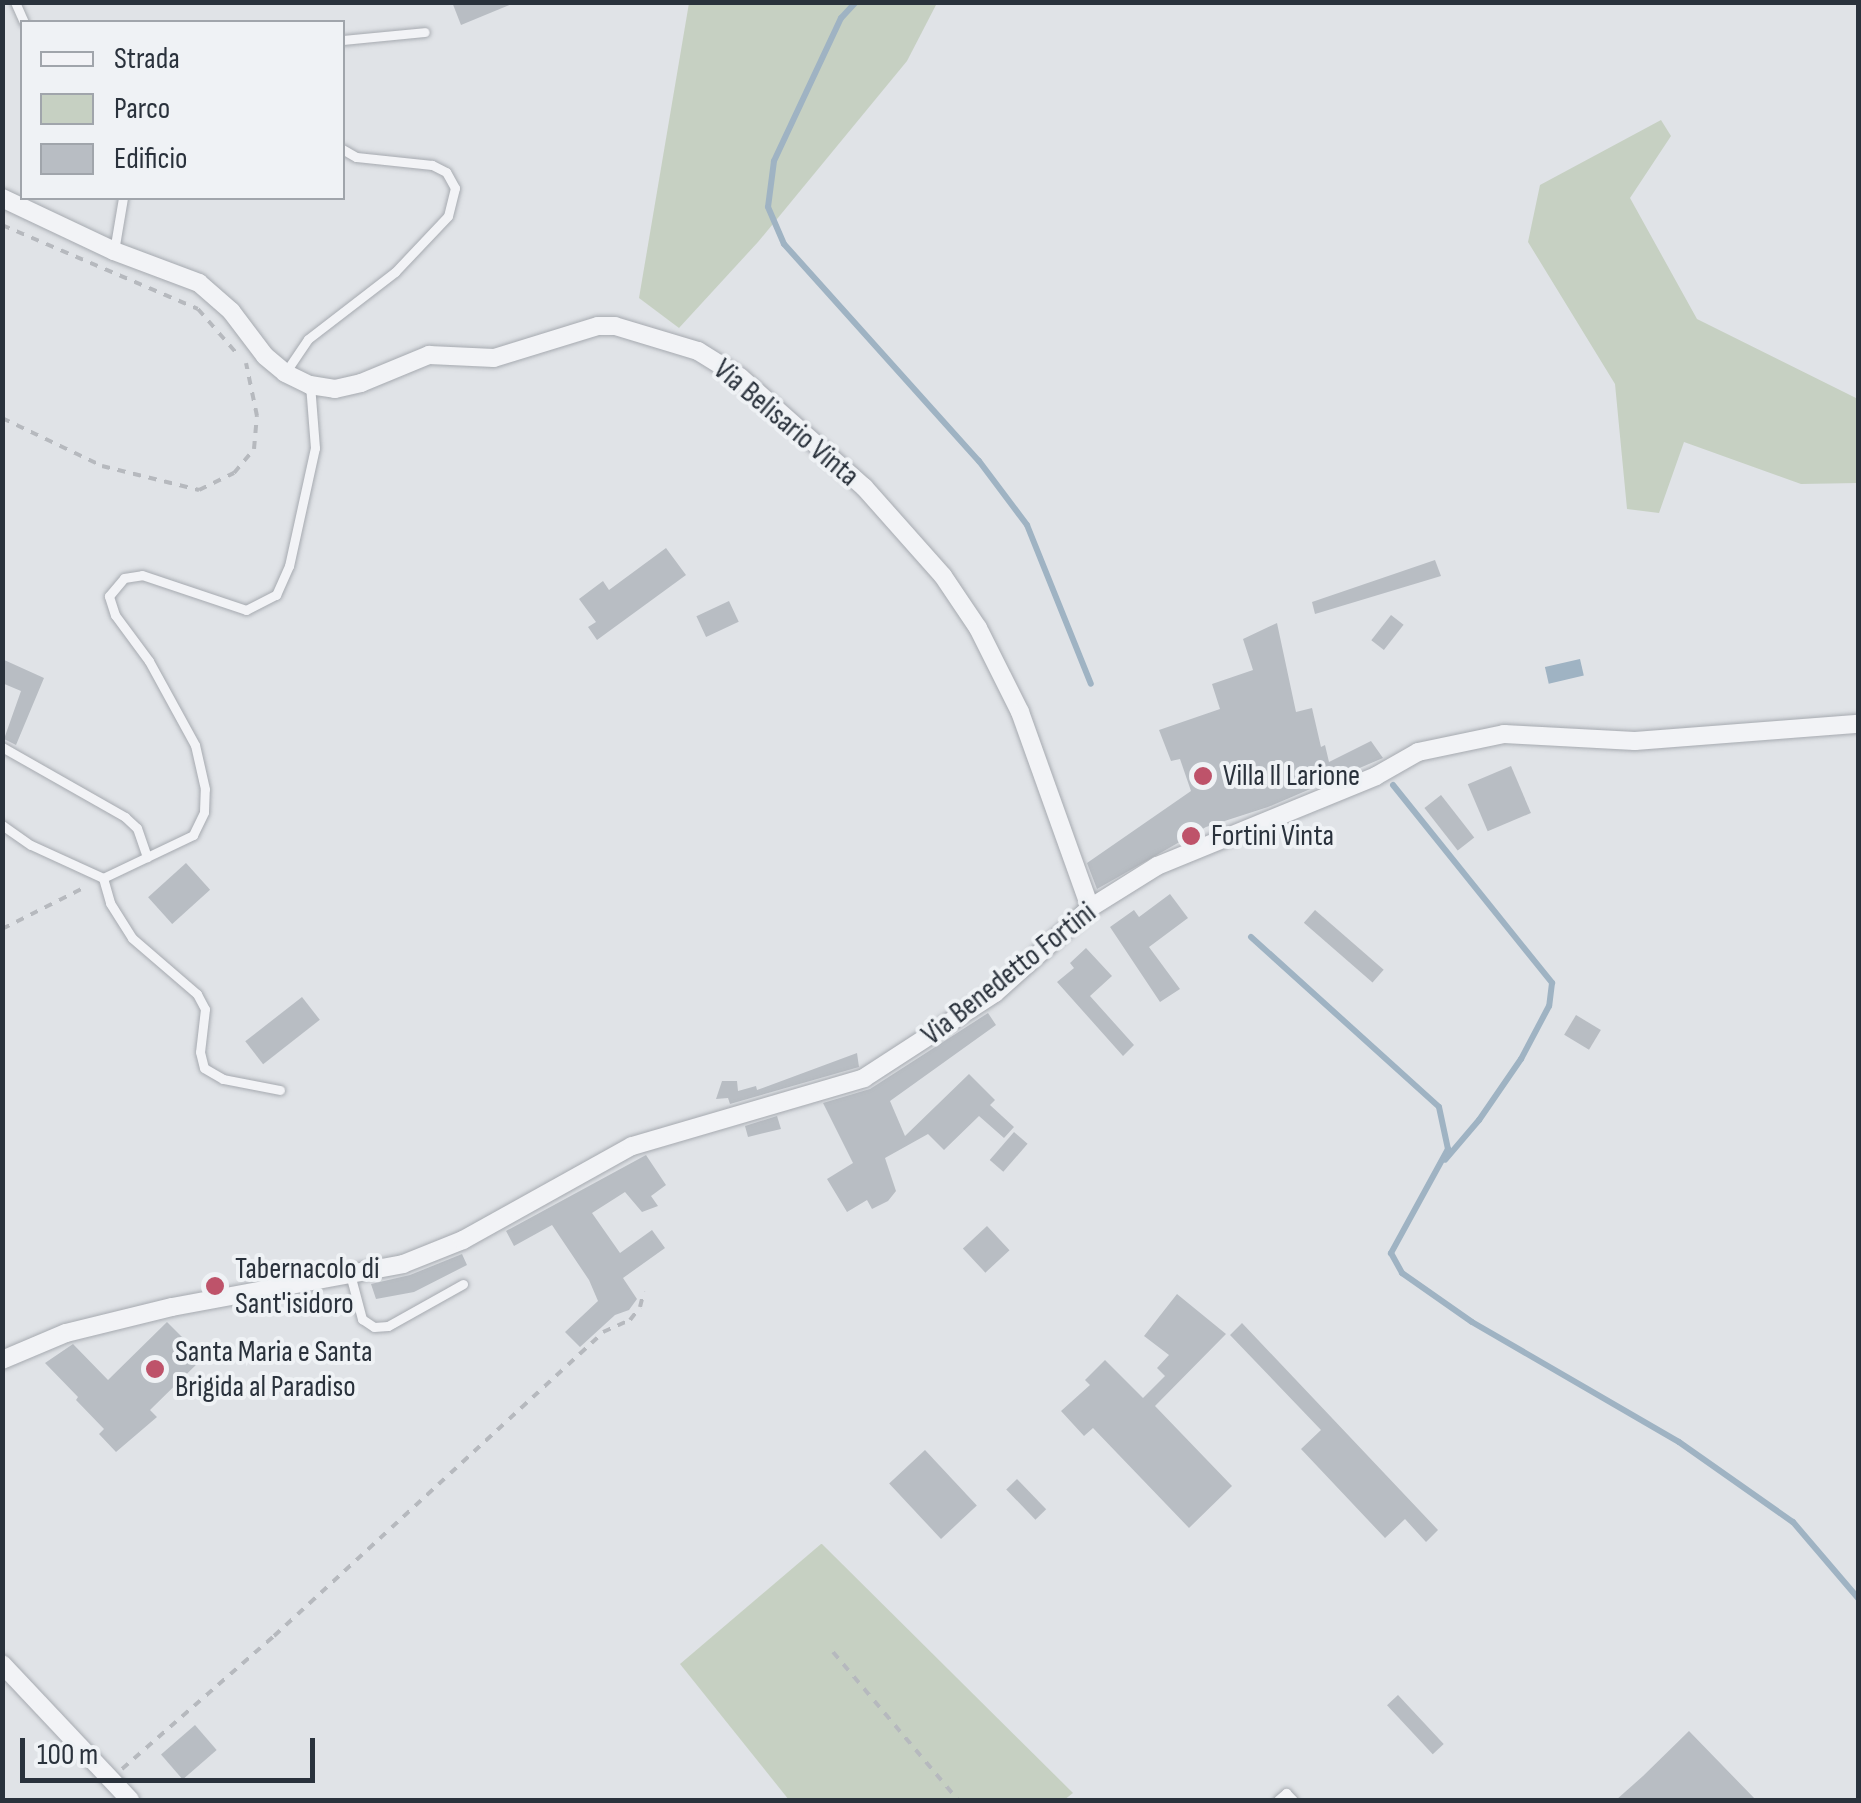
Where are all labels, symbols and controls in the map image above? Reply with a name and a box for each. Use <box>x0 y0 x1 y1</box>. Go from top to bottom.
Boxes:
legend <box>20 20 345 200</box>
text: Strada <box>114 41 180 77</box>
text: Parco <box>114 91 170 127</box>
text: Edificio <box>114 141 187 177</box>
street label: Via Belisario Vinta <box>706 352 866 494</box>
place label: Villa Il Larione <box>1223 758 1360 794</box>
marker: Villa Il Larione <box>1192 765 1214 787</box>
place label: Fortini Vinta <box>1211 818 1334 854</box>
marker: Fortini Vinta <box>1180 825 1202 847</box>
street label: Via Benedetto Fortini <box>915 895 1103 1053</box>
place label: Tabernacolo di Sant'isidoro <box>235 1251 379 1322</box>
marker: Tabernacolo di Sant'isidoro <box>204 1275 226 1297</box>
place label: Santa Maria e Santa Brigida al Paradiso <box>175 1334 372 1404</box>
marker: Santa Maria e Santa Brigida al Paradiso <box>144 1358 166 1380</box>
scale bar <box>25 1718 320 1780</box>
text: 100 m <box>37 1737 98 1773</box>

